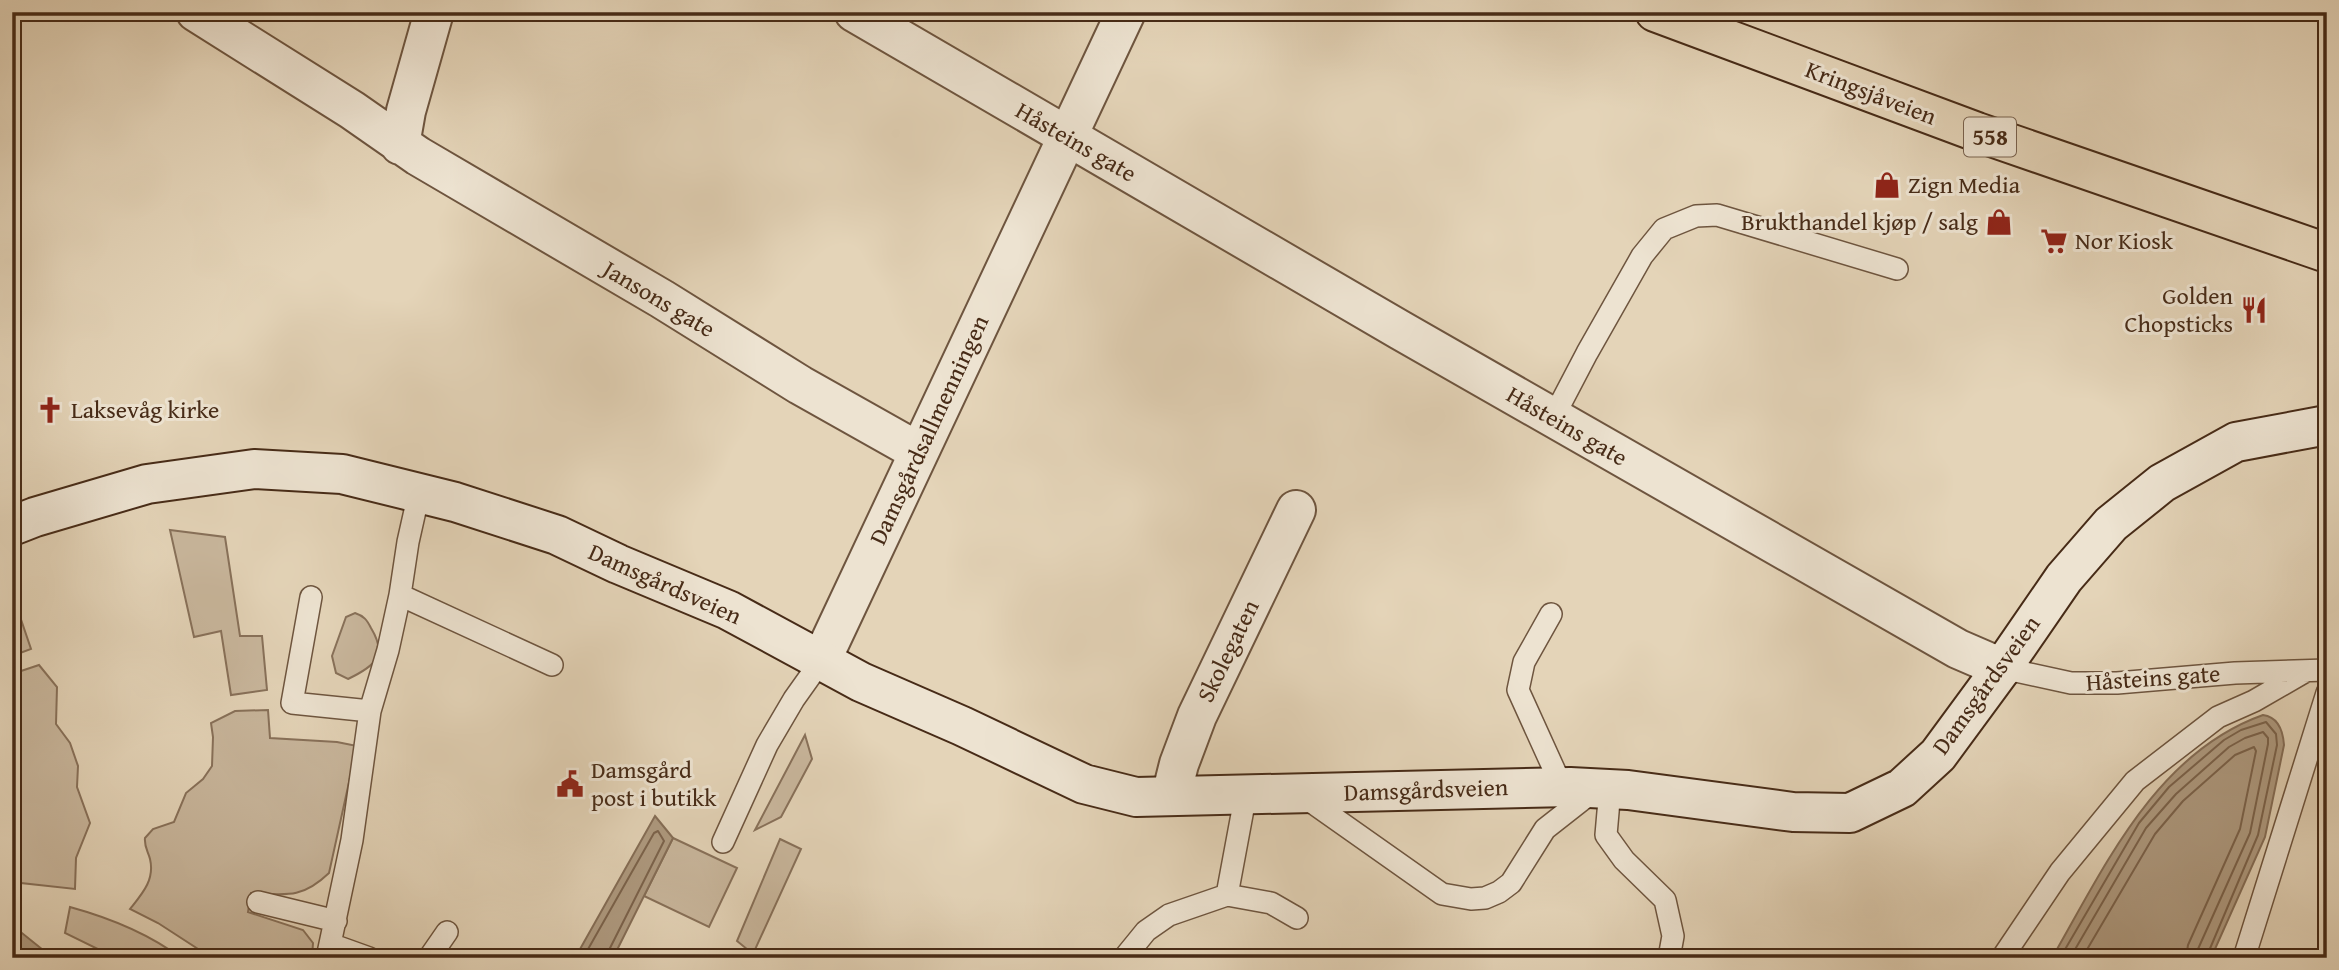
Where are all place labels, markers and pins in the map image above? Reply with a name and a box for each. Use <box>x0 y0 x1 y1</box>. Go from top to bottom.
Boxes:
place label: Zign Media <box>1908 167 2021 202</box>
shop icon: Zign Media <box>1872 170 1902 200</box>
place label: Brukthandel kjøp / salg <box>1741 204 1978 239</box>
shop icon: Brukthandel kjøp / salg <box>1984 207 2014 237</box>
place label: Nor Kiosk <box>2075 223 2174 258</box>
supermarket icon: Nor Kiosk <box>2039 226 2069 256</box>
place label: Golden Chopsticks <box>2125 278 2234 341</box>
restaurant icon: Golden Chopsticks <box>2239 295 2269 325</box>
place label: Laksevåg kirke <box>71 392 219 427</box>
church icon: Laksevåg kirke <box>35 395 65 425</box>
place label: Damsgård post i butikk <box>591 752 717 815</box>
public building icon: Damsgård post i butikk <box>555 769 585 799</box>

